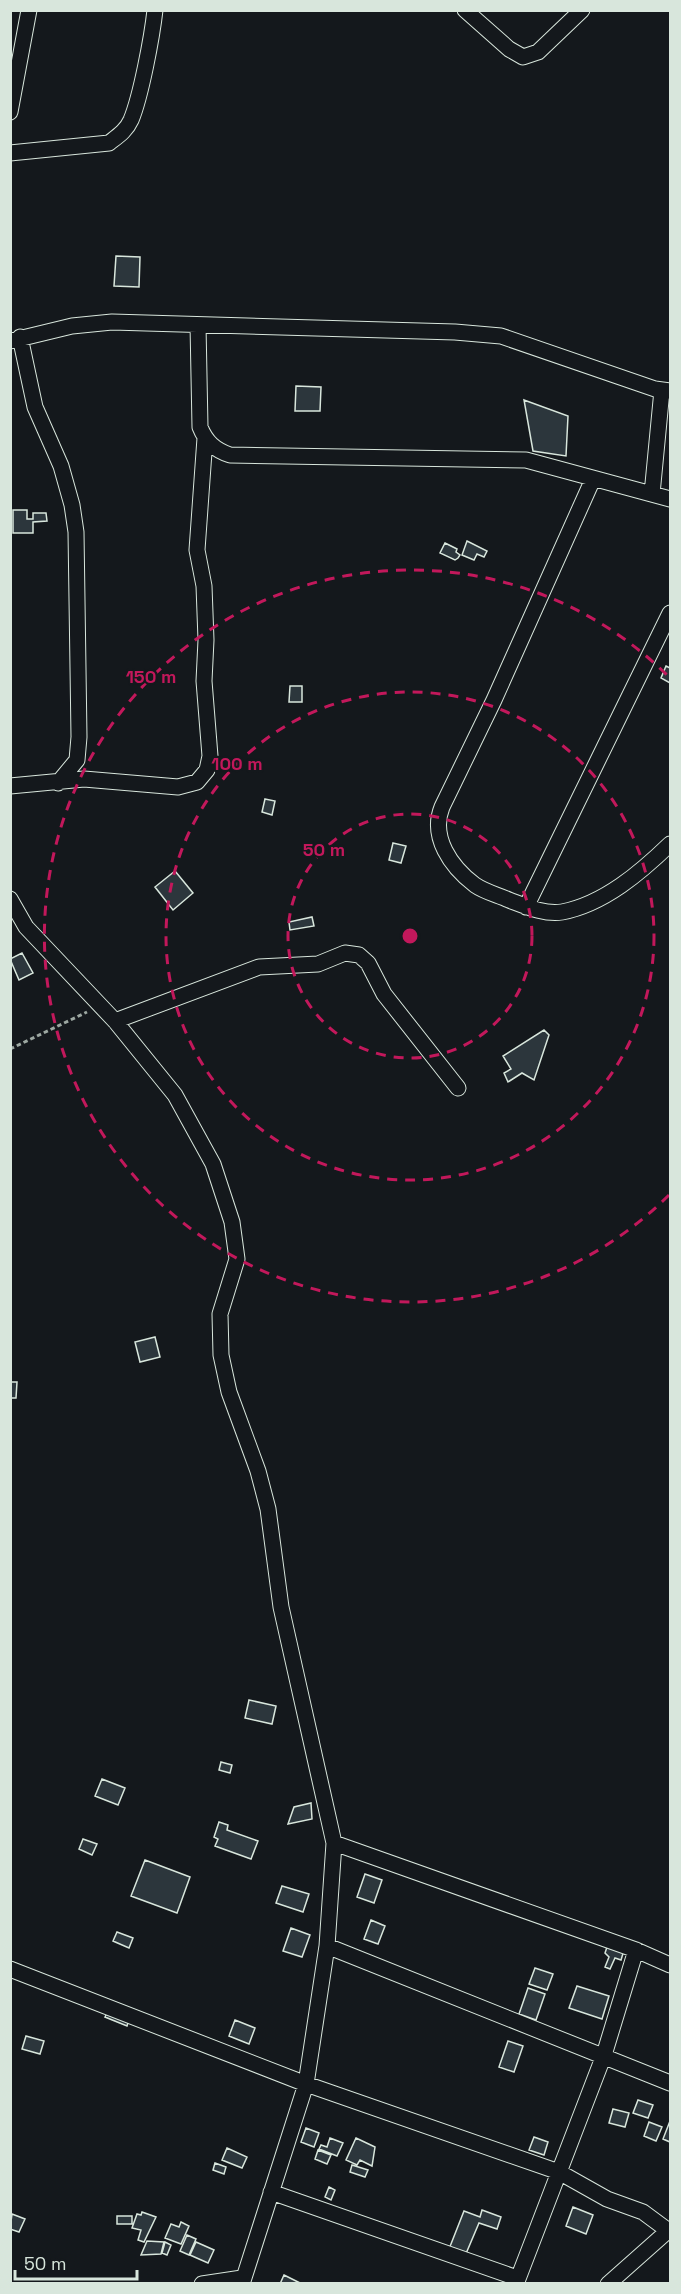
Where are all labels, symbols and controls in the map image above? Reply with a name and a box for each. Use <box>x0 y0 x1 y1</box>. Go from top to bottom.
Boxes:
text: 150 m <box>126 665 176 688</box>
text: 100 m <box>211 752 263 775</box>
text: 50 m <box>303 838 345 861</box>
centre of rings <box>400 926 420 946</box>
scale bar <box>15 2243 136 2281</box>
text: 50 m <box>24 2252 66 2275</box>

